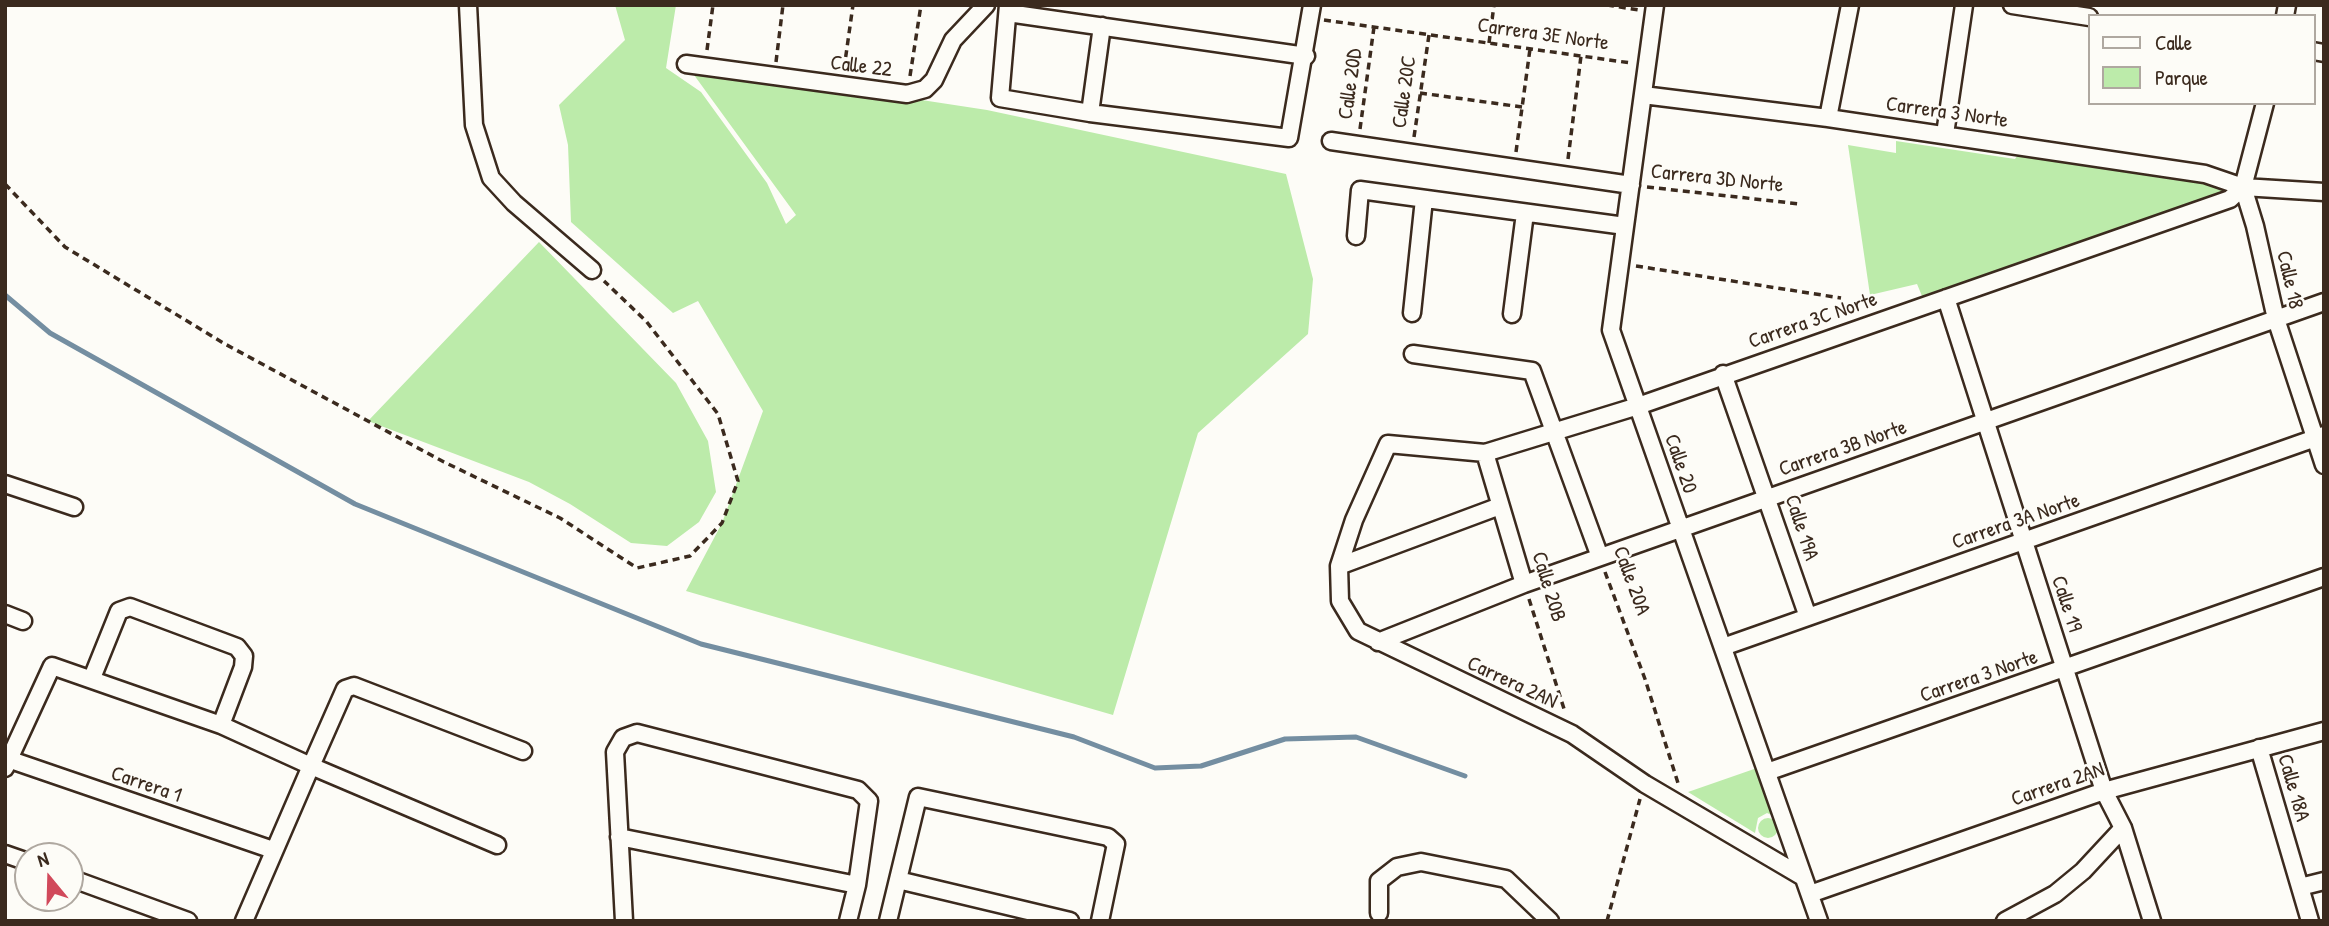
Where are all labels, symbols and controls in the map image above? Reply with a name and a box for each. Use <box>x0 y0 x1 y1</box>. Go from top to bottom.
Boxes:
street label: Carrera 3E Norte <box>1476 13 1610 57</box>
legend <box>2088 14 2315 105</box>
text: Calle <box>2155 28 2192 57</box>
street label: Calle 20D <box>1334 47 1368 121</box>
street label: Calle 22 <box>829 51 893 83</box>
street label: Calle 20C <box>1387 54 1423 130</box>
text: Parque <box>2155 63 2208 92</box>
street label: Carrera 3 Norte <box>1884 92 2010 134</box>
street label: Carrera 3D Norte <box>1650 160 1784 198</box>
street label: Calle 18 <box>2270 249 2308 311</box>
street label: Carrera 3C Norte <box>1745 287 1881 355</box>
street label: Carrera 3B Norte <box>1776 415 1910 483</box>
street label: Calle 20 <box>1658 431 1702 497</box>
street label: Carrera 3A Norte <box>1949 488 2083 556</box>
street label: Calle 19A <box>1779 492 1823 564</box>
street label: Calle 20A <box>1607 543 1655 619</box>
street label: Calle 20B <box>1525 549 1571 625</box>
street label: Calle 19 <box>2045 573 2087 635</box>
street label: Carrera 3 Norte <box>1917 645 2041 709</box>
street label: Carrera 2AN <box>1463 651 1561 715</box>
street label: Calle 18A <box>2271 751 2315 825</box>
street label: Carrera 2AN <box>2008 757 2108 813</box>
street label: Carrera 1 <box>107 761 185 809</box>
north arrow <box>14 842 84 912</box>
text: N <box>34 845 52 873</box>

